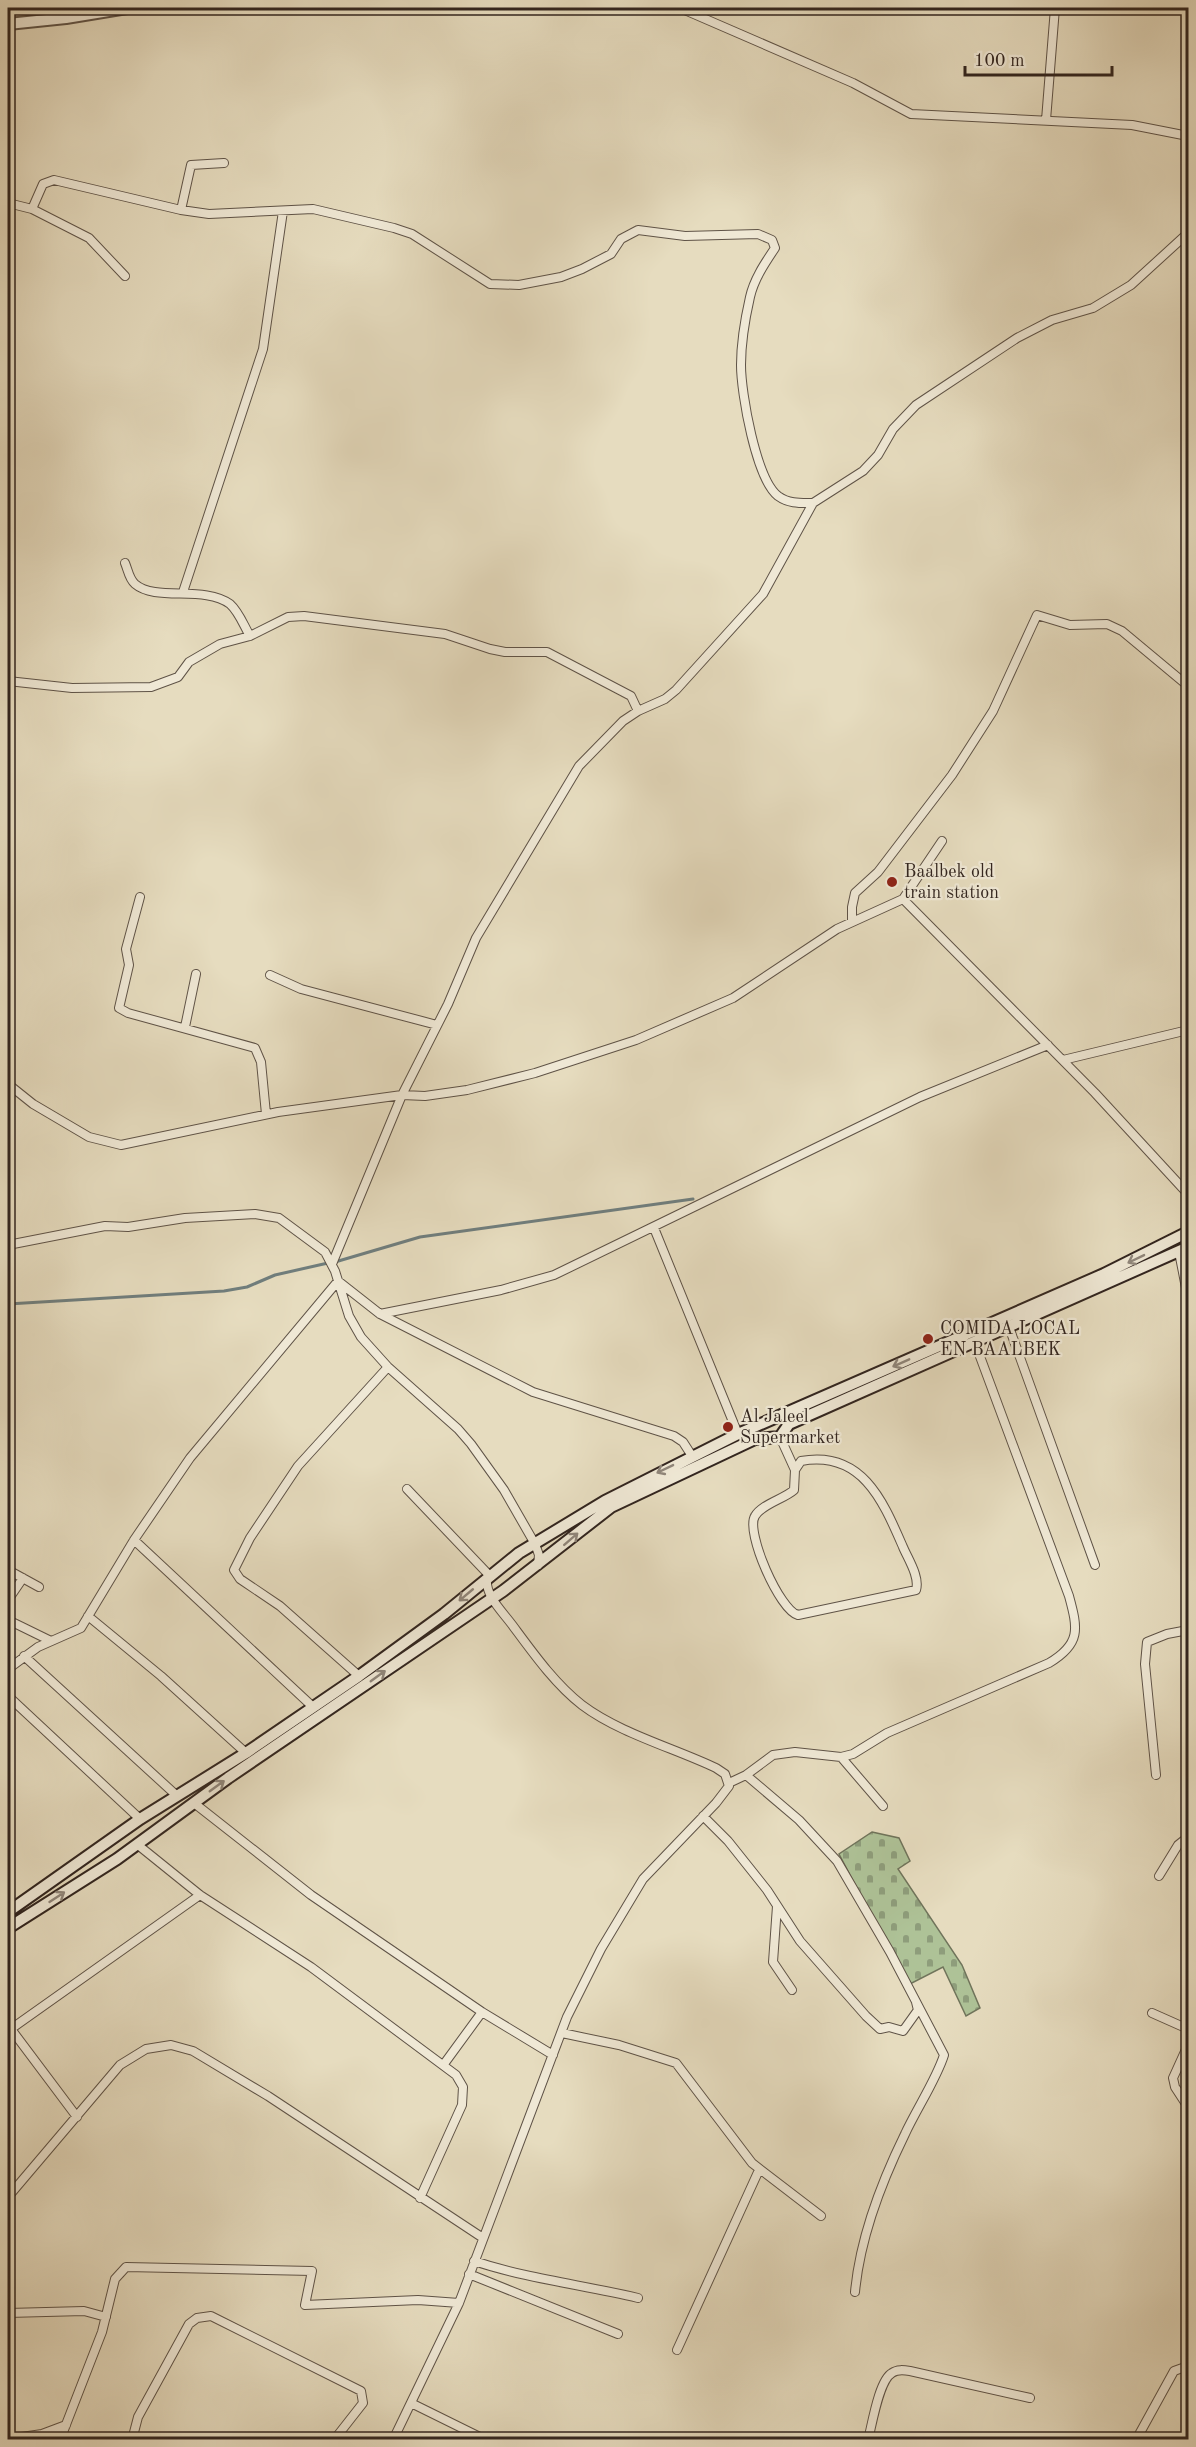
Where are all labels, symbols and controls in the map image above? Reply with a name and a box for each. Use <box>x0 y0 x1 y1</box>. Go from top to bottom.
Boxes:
scale bar <box>965 39 1112 77</box>
text: 100 m <box>974 52 1025 70</box>
place label: Baalbek old train station <box>904 863 999 902</box>
marker: Baalbek old train station <box>885 875 899 889</box>
one-way arrow <box>1128 1253 1146 1265</box>
place label: COMIDA LOCAL EN BAALBEK <box>940 1320 1080 1359</box>
marker: COMIDA LOCAL EN BAALBEK <box>921 1332 935 1346</box>
one-way arrow <box>892 1358 910 1370</box>
place label: Al Jaleel Supermarket <box>740 1408 840 1447</box>
marker: Al Jaleel Supermarket <box>721 1420 735 1434</box>
one-way arrow <box>657 1464 675 1475</box>
one-way arrow <box>563 1532 578 1546</box>
one-way arrow <box>459 1588 474 1602</box>
one-way arrow <box>370 1670 386 1682</box>
one-way arrow <box>209 1780 225 1792</box>
one-way arrow <box>48 1891 65 1903</box>

